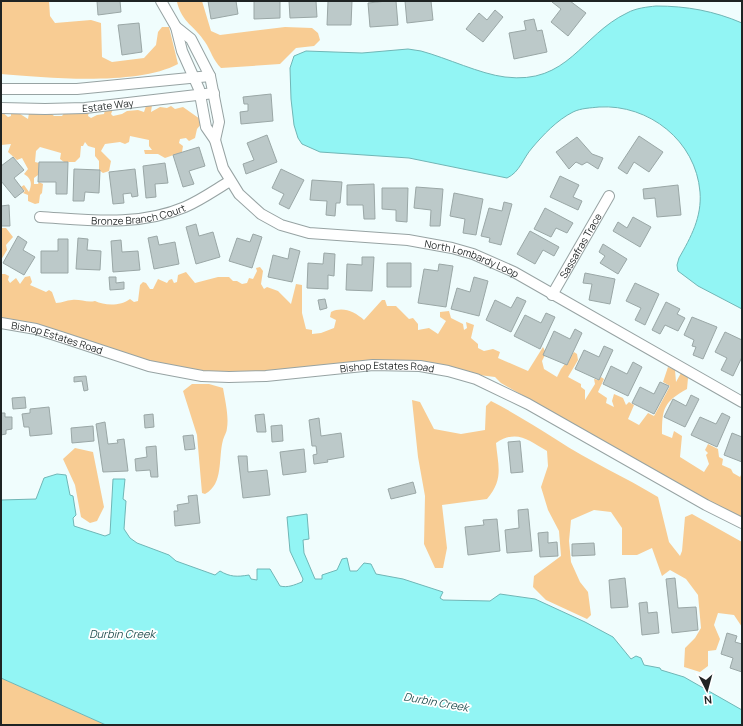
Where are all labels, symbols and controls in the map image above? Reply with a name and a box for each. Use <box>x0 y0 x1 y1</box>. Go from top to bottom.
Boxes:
street label: Estate Way <box>82 95 135 115</box>
street label: Bronze Branch Court <box>91 201 188 228</box>
street label: Sassafras Trace <box>556 210 605 281</box>
street label: North Lombardy Loop <box>424 236 522 280</box>
street label: Bishop Estates Road <box>10 318 105 357</box>
street label: Bishop Estates Road <box>339 358 436 375</box>
water label: Durbin Creek <box>89 626 156 641</box>
north arrow <box>687 670 727 710</box>
water label: Durbin Creek <box>402 688 471 715</box>
text: N <box>703 693 713 708</box>

